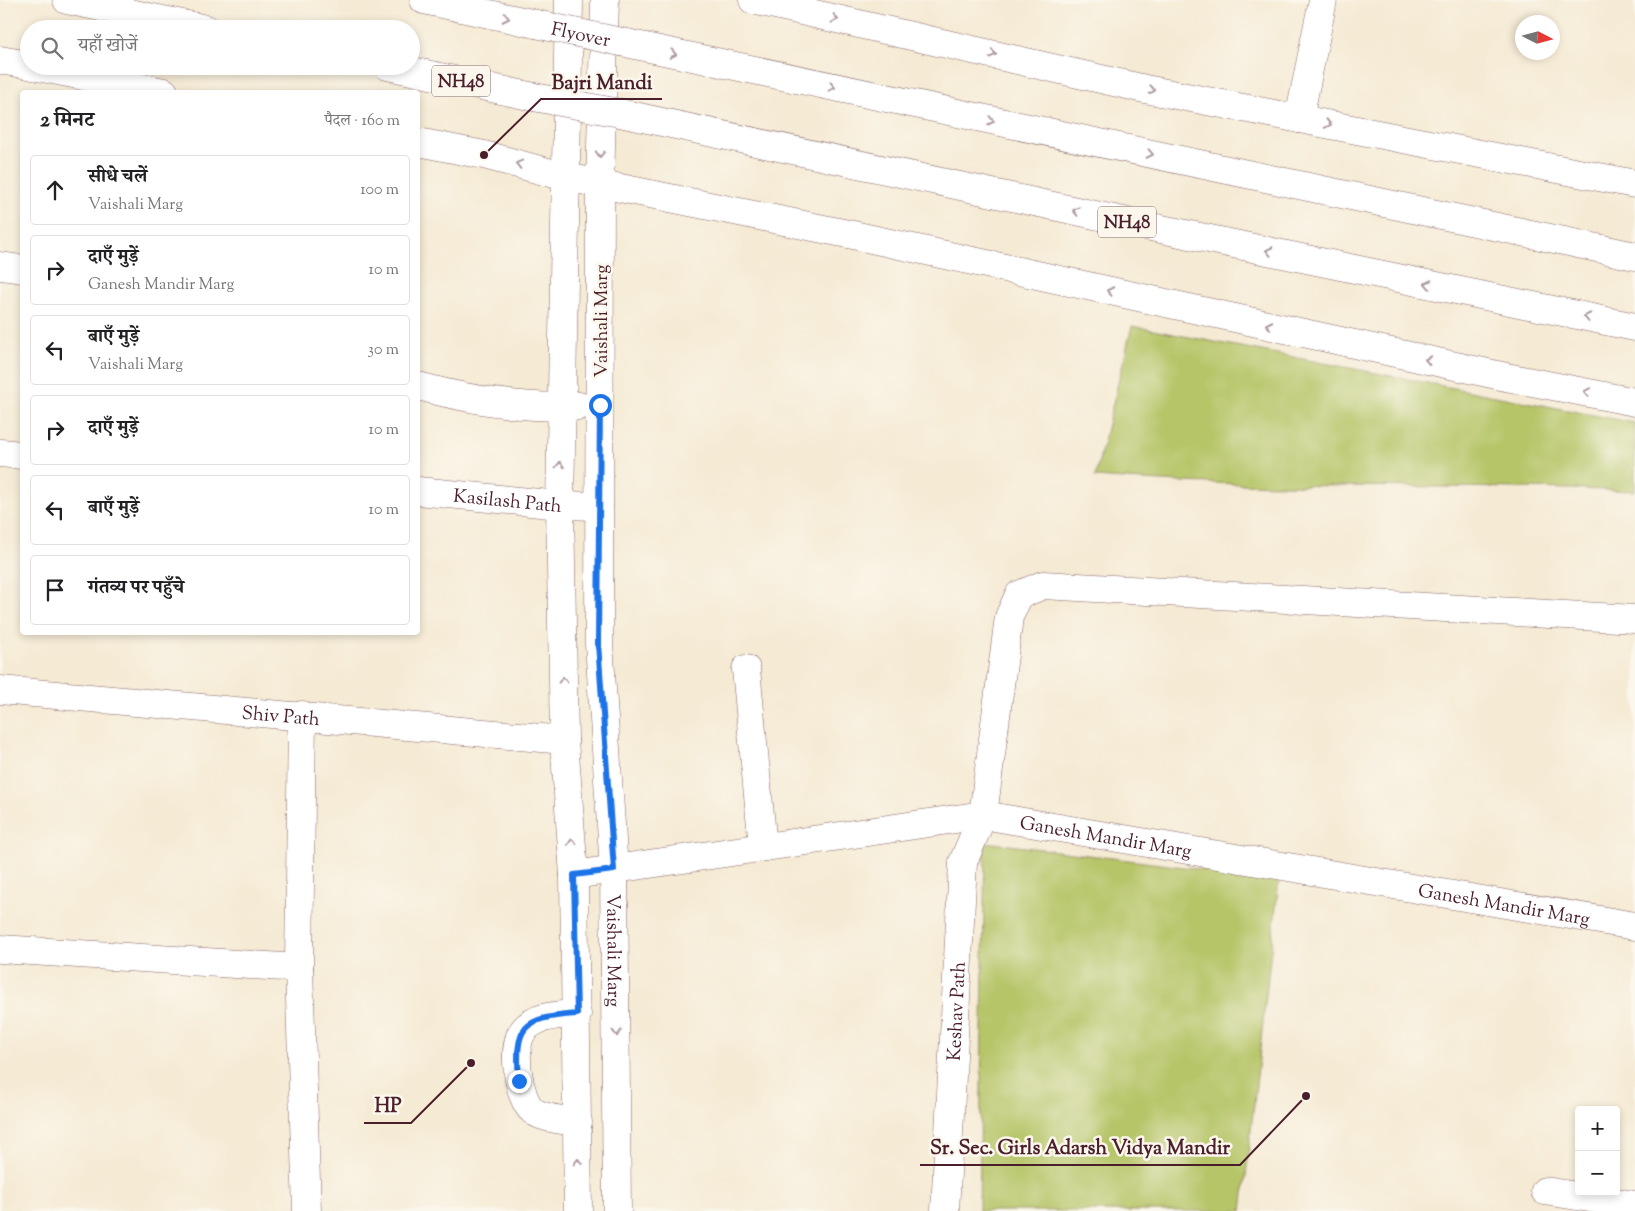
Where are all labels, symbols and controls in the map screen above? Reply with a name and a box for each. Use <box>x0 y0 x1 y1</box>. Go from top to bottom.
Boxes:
one-way arrow <box>502 12 511 22</box>
one-way arrow <box>830 13 839 23</box>
north arrow <box>1515 15 1560 60</box>
street label: Flyover <box>548 17 613 55</box>
search box <box>20 20 420 75</box>
text: यहाँ खोजें <box>78 33 138 60</box>
icon: search <box>38 34 66 62</box>
one-way arrow <box>669 48 678 58</box>
one-way arrow <box>989 49 998 59</box>
callout: Bajri Mandi <box>541 64 662 99</box>
road number: NH48 <box>432 66 490 96</box>
text: Bajri Mandi <box>552 70 653 99</box>
one-way arrow <box>828 81 837 92</box>
one-way arrow <box>1147 84 1156 95</box>
text: 2 मिनट <box>40 106 94 136</box>
text: पैदल · 160 m <box>324 110 400 133</box>
one-way arrow <box>987 115 996 126</box>
one-way arrow <box>1324 119 1333 129</box>
one-way arrow <box>1146 149 1155 159</box>
one-way arrow <box>595 150 606 158</box>
one-way arrow <box>514 159 523 170</box>
text: सीधे चलें <box>88 164 147 191</box>
icon: ahead <box>41 176 69 204</box>
text: 100 m <box>360 179 399 202</box>
text: Vaishali Marg <box>88 194 183 217</box>
one-way arrow <box>1071 206 1080 217</box>
road number: NH48 <box>1098 206 1156 238</box>
text: दाएँ मुड़ें <box>88 244 139 271</box>
one-way arrow <box>1264 247 1273 257</box>
icon: right <box>41 256 69 284</box>
text: 10 m <box>369 259 399 282</box>
street label: Vaishali Marg <box>589 265 616 377</box>
text: Ganesh Mandir Marg <box>88 274 234 297</box>
one-way arrow <box>1424 279 1432 290</box>
one-way arrow <box>1106 286 1115 297</box>
one-way arrow <box>1583 312 1592 323</box>
one-way arrow <box>1265 320 1274 331</box>
text: बाएँ मुड़ें <box>88 324 139 351</box>
icon: left <box>41 336 69 364</box>
text: 30 m <box>368 339 399 362</box>
text: Vaishali Marg <box>88 354 183 377</box>
one-way arrow <box>1424 355 1432 365</box>
one-way arrow <box>1583 388 1592 398</box>
route start <box>589 394 612 417</box>
text: दाएँ मुड़ें <box>88 415 139 442</box>
icon: right <box>41 416 69 444</box>
text: 10 m <box>369 419 399 442</box>
one-way arrow <box>555 461 565 468</box>
street label: Kasilash Path <box>452 484 563 521</box>
text: बाएँ मुड़ें <box>88 495 139 522</box>
icon: left <box>41 496 69 524</box>
text: 10 m <box>369 499 399 522</box>
text: गंतव्य पर पहुँचे <box>88 575 184 602</box>
icon: arrive <box>41 576 69 604</box>
one-way arrow <box>558 676 568 684</box>
street label: Shiv Path <box>240 700 321 734</box>
street label: Ganesh Mandir Marg <box>1017 810 1193 866</box>
one-way arrow <box>566 838 577 846</box>
street label: Ganesh Mandir Marg <box>1416 878 1592 934</box>
street label: Vaishali Marg <box>598 894 626 1007</box>
street label: Keshav Path <box>942 961 974 1062</box>
one-way arrow <box>612 1030 622 1037</box>
route end <box>508 1070 531 1093</box>
callout: HP <box>364 1088 411 1123</box>
text: HP <box>374 1093 402 1122</box>
map controls <box>1575 1106 1620 1196</box>
button: + <box>1575 1106 1620 1151</box>
callout: Sr. Sec. Girls Adarsh Vidya Mandir <box>920 1130 1240 1165</box>
text: Sr. Sec. Girls Adarsh Vidya Mandir <box>930 1135 1231 1164</box>
button: − <box>1575 1151 1620 1196</box>
one-way arrow <box>573 1158 583 1166</box>

